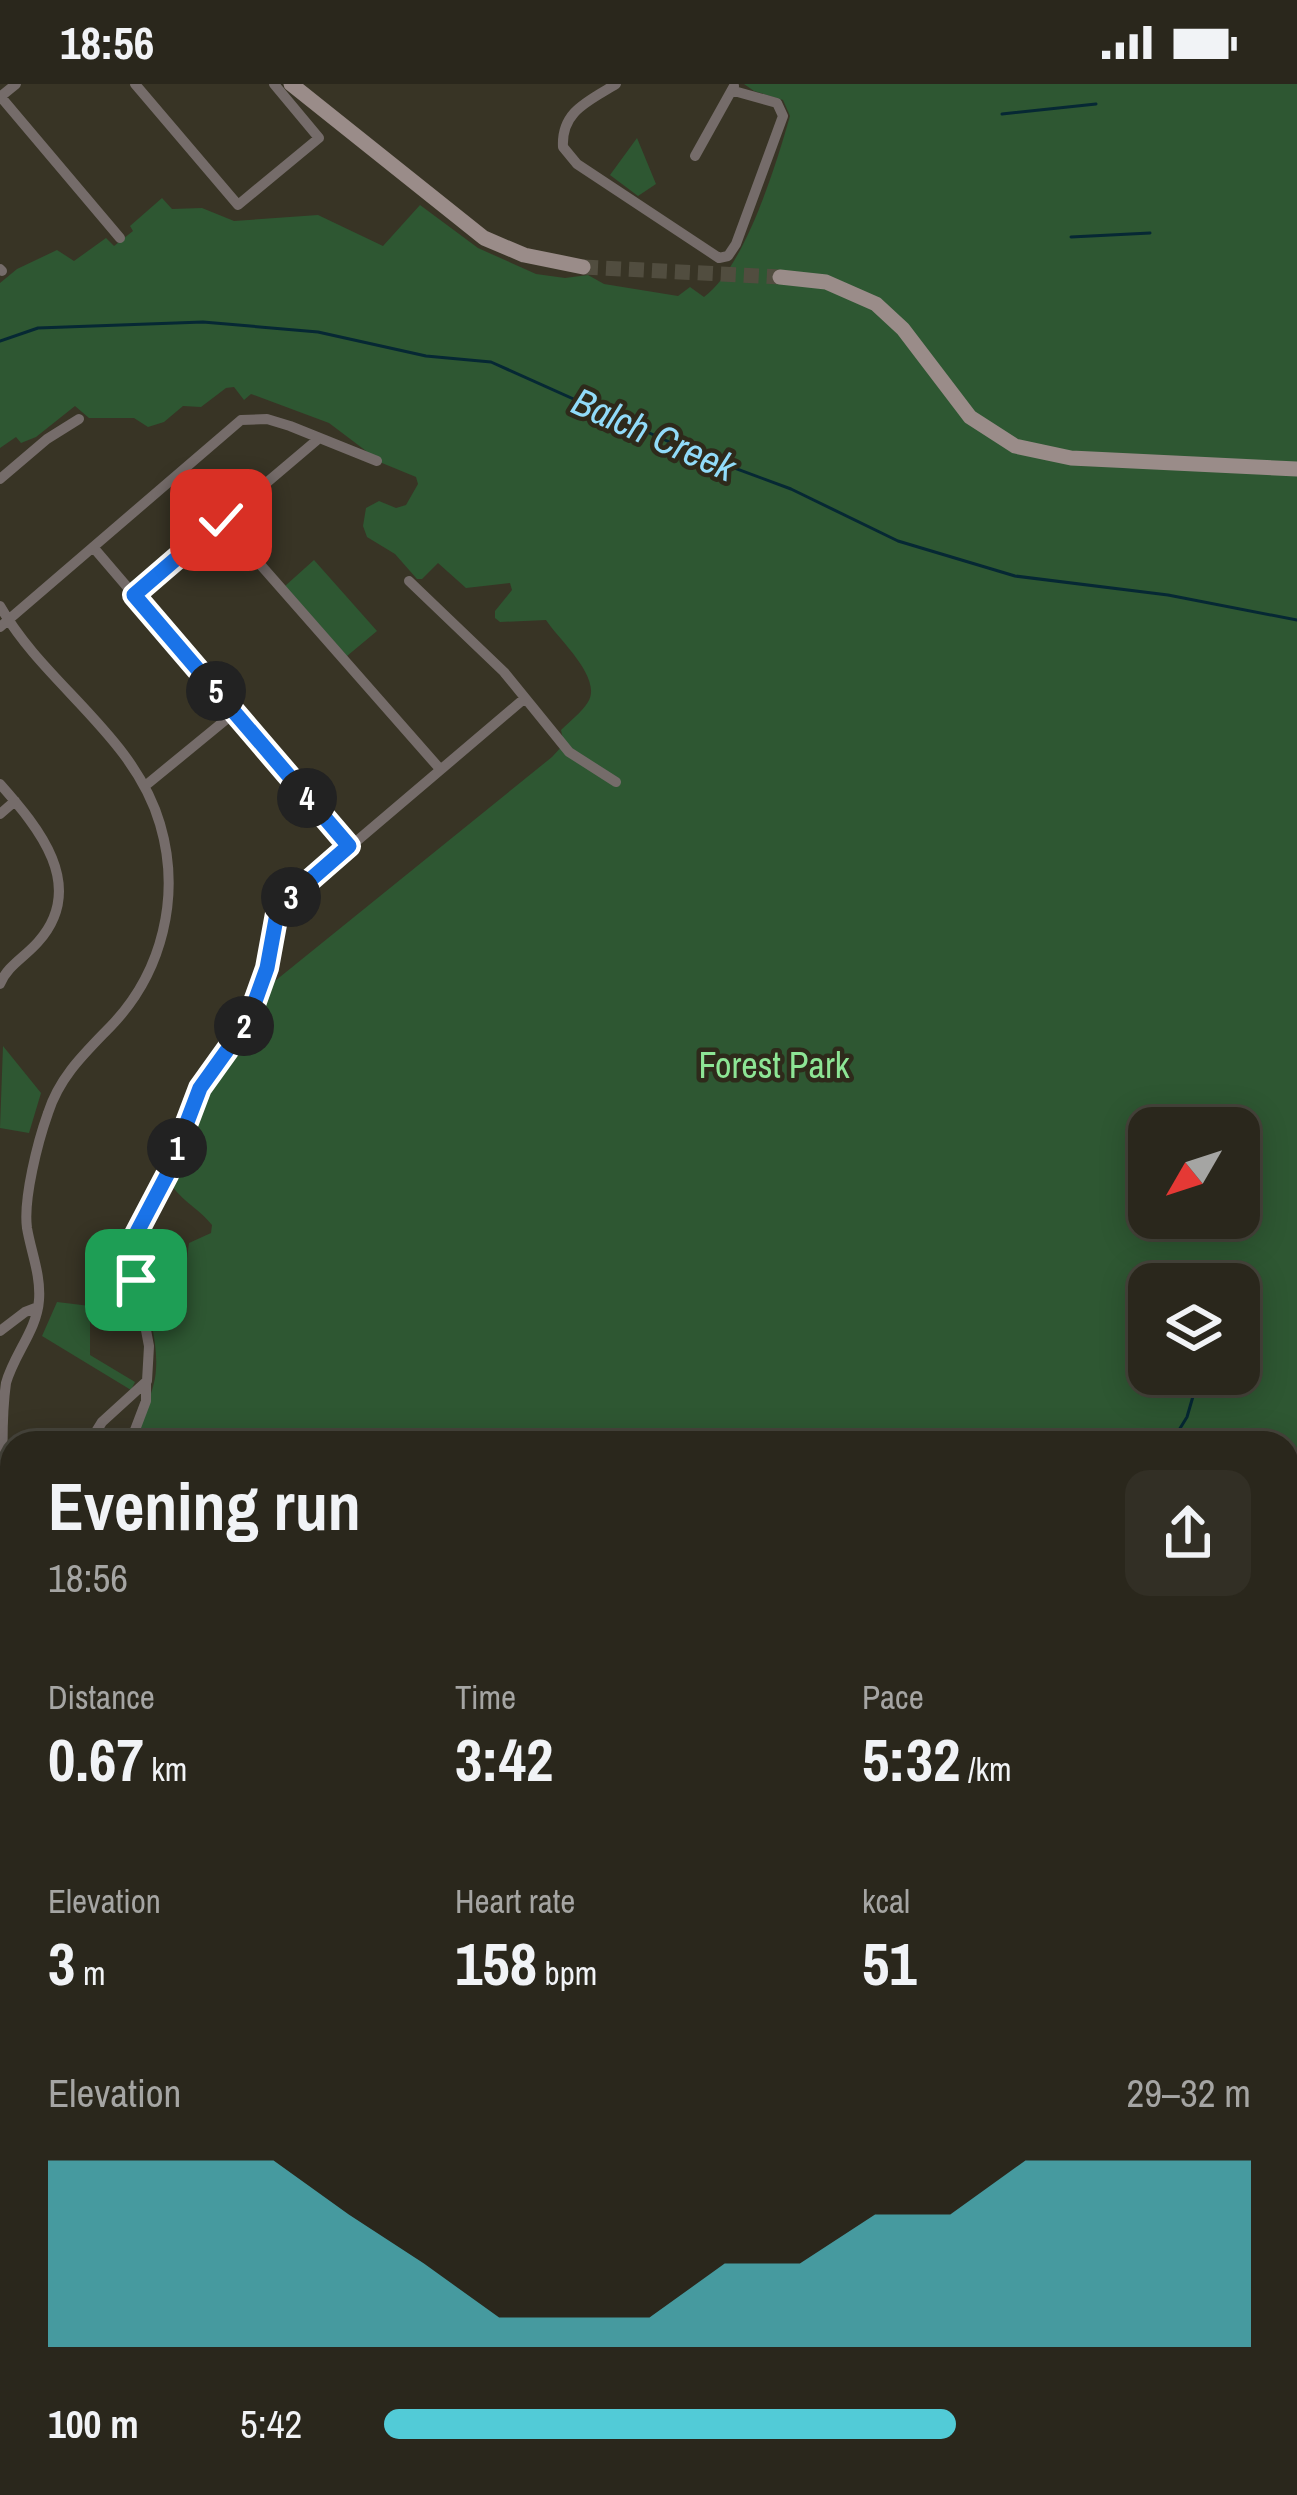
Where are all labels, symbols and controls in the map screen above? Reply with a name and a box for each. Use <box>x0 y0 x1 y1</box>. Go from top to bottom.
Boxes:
text: 18:56 <box>60 12 154 73</box>
water label: Balch Creek <box>564 375 745 494</box>
pin <box>170 469 272 571</box>
icon: check <box>188 487 254 553</box>
pin: 5 <box>186 661 246 721</box>
text: 5 <box>208 669 224 713</box>
pin: 4 <box>277 768 337 828</box>
text: 4 <box>299 776 315 820</box>
pin: 3 <box>261 867 321 927</box>
text: 3 <box>283 875 299 919</box>
pin: 2 <box>214 996 274 1056</box>
text: 2 <box>236 1004 252 1048</box>
park label: Forest Park <box>698 1041 850 1089</box>
north arrow <box>1128 1107 1260 1239</box>
map controls <box>1128 1107 1260 1395</box>
pin: 1 <box>147 1118 207 1178</box>
text: 1 <box>169 1126 185 1170</box>
pin <box>85 1229 187 1331</box>
icon: arrive <box>103 1247 169 1313</box>
button: layers <box>1128 1263 1260 1395</box>
text: Evening run <box>48 1462 361 1551</box>
button: share <box>1125 1470 1251 1596</box>
text: 18:56 <box>48 1552 128 1604</box>
text: Distance <box>48 1675 155 1719</box>
text: Time <box>455 1675 516 1719</box>
text: Pace <box>862 1675 924 1719</box>
text: 0.67 <box>48 1719 144 1800</box>
text: 3:42 <box>455 1719 553 1800</box>
text: 5:32 <box>862 1719 960 1800</box>
text: km <box>144 1747 187 1791</box>
text: /km <box>960 1747 1012 1791</box>
text: Elevation <box>48 1879 161 1923</box>
text: Heart rate <box>455 1879 575 1923</box>
text: kcal <box>862 1879 910 1923</box>
text: 3 <box>48 1923 75 2004</box>
text: 158 <box>455 1923 537 2004</box>
text: 51 <box>862 1923 917 2004</box>
text: m <box>75 1951 105 1995</box>
text: bpm <box>537 1951 597 1995</box>
text: Elevation <box>48 2067 181 2119</box>
text: 29–32 m <box>1127 2067 1251 2119</box>
text: 100 m <box>48 2398 139 2450</box>
text: 5:42 <box>240 2398 302 2450</box>

